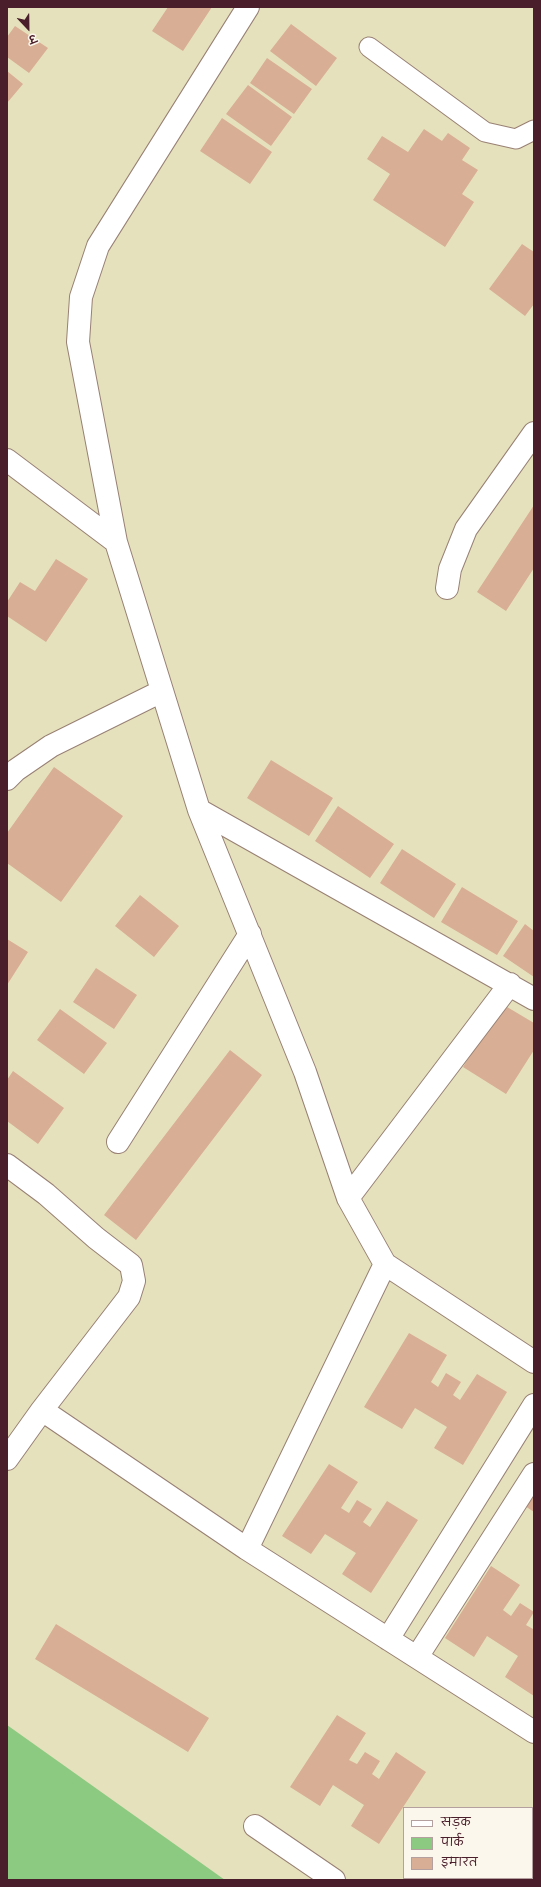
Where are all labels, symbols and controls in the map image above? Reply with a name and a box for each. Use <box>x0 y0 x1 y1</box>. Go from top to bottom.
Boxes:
north arrow <box>8 8 48 48</box>
text: उ <box>26 31 39 48</box>
legend <box>403 1807 533 1879</box>
text: सड़क <box>441 1813 471 1829</box>
text: पार्क <box>441 1833 464 1849</box>
text: इमारत <box>441 1853 478 1869</box>

